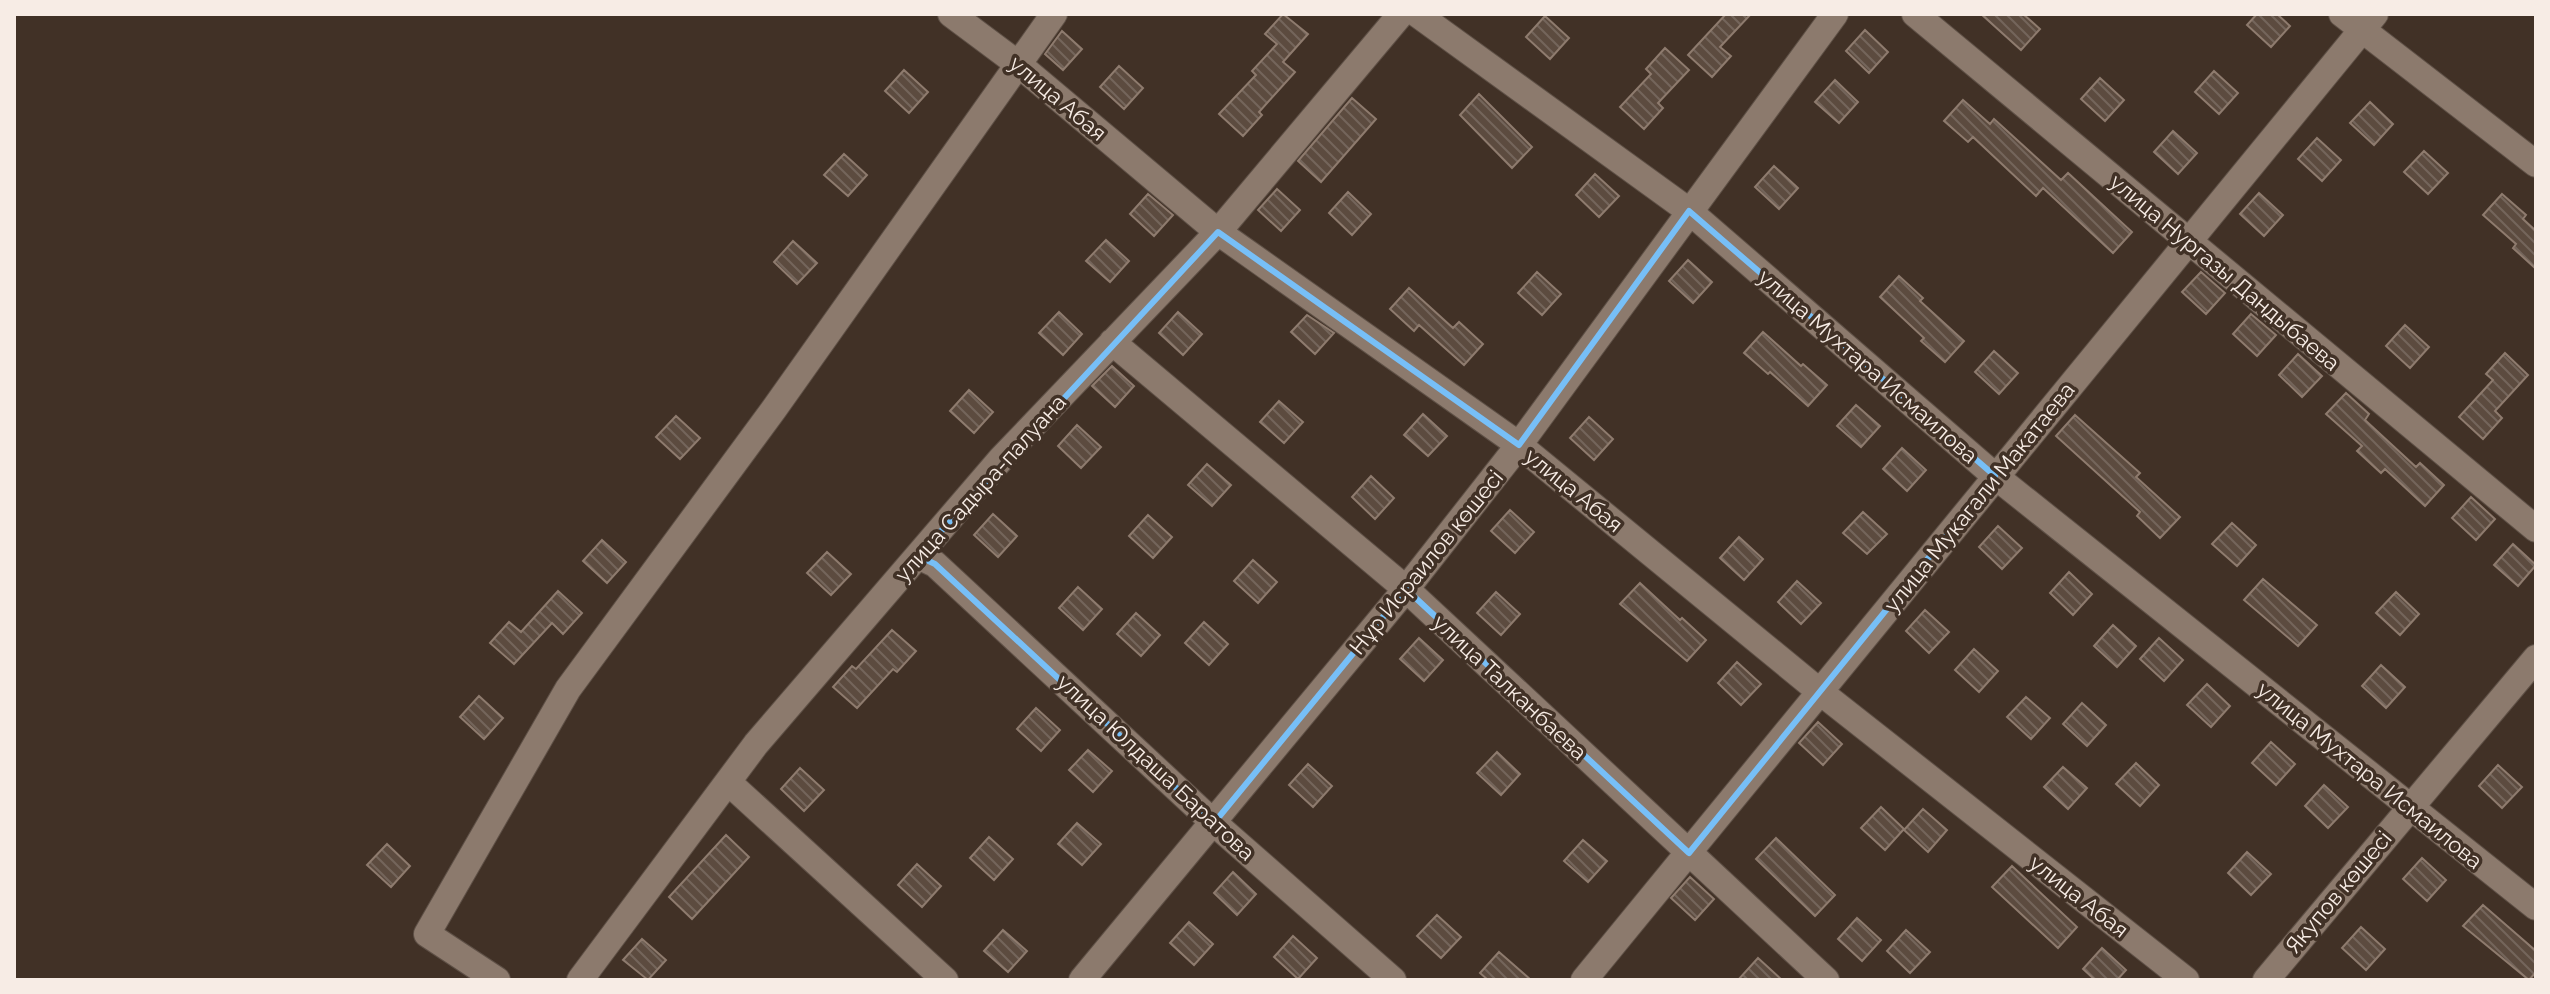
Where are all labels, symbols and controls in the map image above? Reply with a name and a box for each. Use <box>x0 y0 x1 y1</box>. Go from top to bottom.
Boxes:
street label: улица Абая <box>1004 50 1112 146</box>
street label: улица Нургазы Дандыбаева <box>2105 168 2345 376</box>
street label: улица Мухтара Исмаилова <box>1753 264 1983 468</box>
street label: улица Мукагали Макатаева <box>1878 377 2080 617</box>
street label: улица Садыра-палуана <box>889 389 1071 587</box>
street label: улица Абая <box>1520 443 1628 537</box>
street label: Нұр Исраилов көшесі <box>1344 465 1508 659</box>
street label: улица Талканбаева <box>1428 609 1592 765</box>
street label: улица Юлдаша Баратова <box>1052 669 1260 865</box>
street label: улица Мухтара Исмаилова <box>2252 676 2488 874</box>
street label: Якупов көшесі <box>2279 826 2397 958</box>
street label: улица Абая <box>2024 849 2134 943</box>

